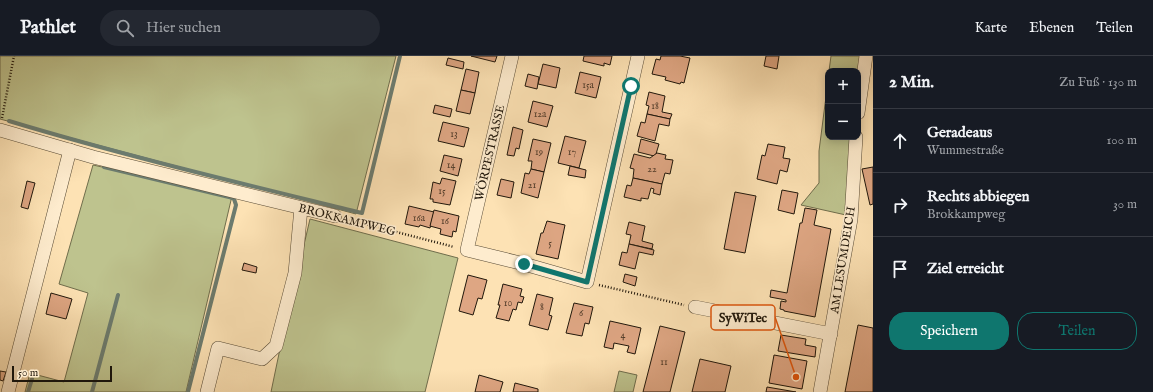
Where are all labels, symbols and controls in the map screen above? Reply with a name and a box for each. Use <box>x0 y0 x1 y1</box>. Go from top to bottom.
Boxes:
search box <box>100 10 380 46</box>
text: Pathlet <box>20 16 76 40</box>
icon: search <box>114 17 136 39</box>
text: Hier suchen <box>146 18 221 37</box>
text: Karte <box>975 19 1007 37</box>
text: Ebenen <box>1029 19 1074 37</box>
text: Teilen <box>1096 19 1133 37</box>
map controls <box>825 68 861 140</box>
button: + <box>825 68 861 104</box>
text: 2 Min. <box>889 72 934 93</box>
text: Zu Fuß · 130 m <box>1059 74 1137 91</box>
route start <box>622 77 640 95</box>
house number: 15a <box>582 79 595 92</box>
house number: 18 <box>651 100 659 113</box>
street label: WÖRPESTRASSE <box>471 103 508 203</box>
button: − <box>825 104 861 140</box>
house number: 12a <box>534 108 547 121</box>
text: Geradeaus <box>927 123 992 142</box>
house number: 13 <box>450 128 458 141</box>
icon: ahead <box>889 130 911 152</box>
text: 100 m <box>1107 132 1137 149</box>
text: Wummestraße <box>927 142 1004 159</box>
house number: 19 <box>535 146 543 159</box>
house number: 17 <box>568 146 577 159</box>
house number: 14 <box>447 159 455 172</box>
house number: 22 <box>647 163 657 176</box>
house number: 21 <box>528 179 536 192</box>
house number: 15 <box>438 185 446 198</box>
text: Rechts abbiegen <box>927 187 1030 206</box>
icon: right <box>889 194 911 216</box>
text: 30 m <box>1113 196 1137 213</box>
street label: BROKKAMPWEG <box>297 201 398 239</box>
street label: AM LESUMDEICH <box>827 205 859 316</box>
text: Brokkampweg <box>927 206 1005 223</box>
house number: 16a <box>413 212 426 225</box>
house number: 16 <box>441 215 450 228</box>
house number: 5 <box>548 237 552 250</box>
route end <box>515 255 533 273</box>
icon: arrive <box>889 258 911 280</box>
text: Ziel erreicht <box>927 259 1004 278</box>
house number: 10 <box>504 297 512 310</box>
house number: 8 <box>540 301 544 314</box>
callout: SyWiTec <box>711 305 775 330</box>
house number: 6 <box>579 307 584 320</box>
text: SyWiTec <box>719 310 768 327</box>
button: Speichern <box>889 312 1009 350</box>
button: Teilen <box>1017 312 1137 350</box>
house number: 4 <box>621 329 626 342</box>
house number: 11 <box>660 356 668 369</box>
scale bar <box>12 364 112 383</box>
text: 50 m <box>18 366 38 380</box>

